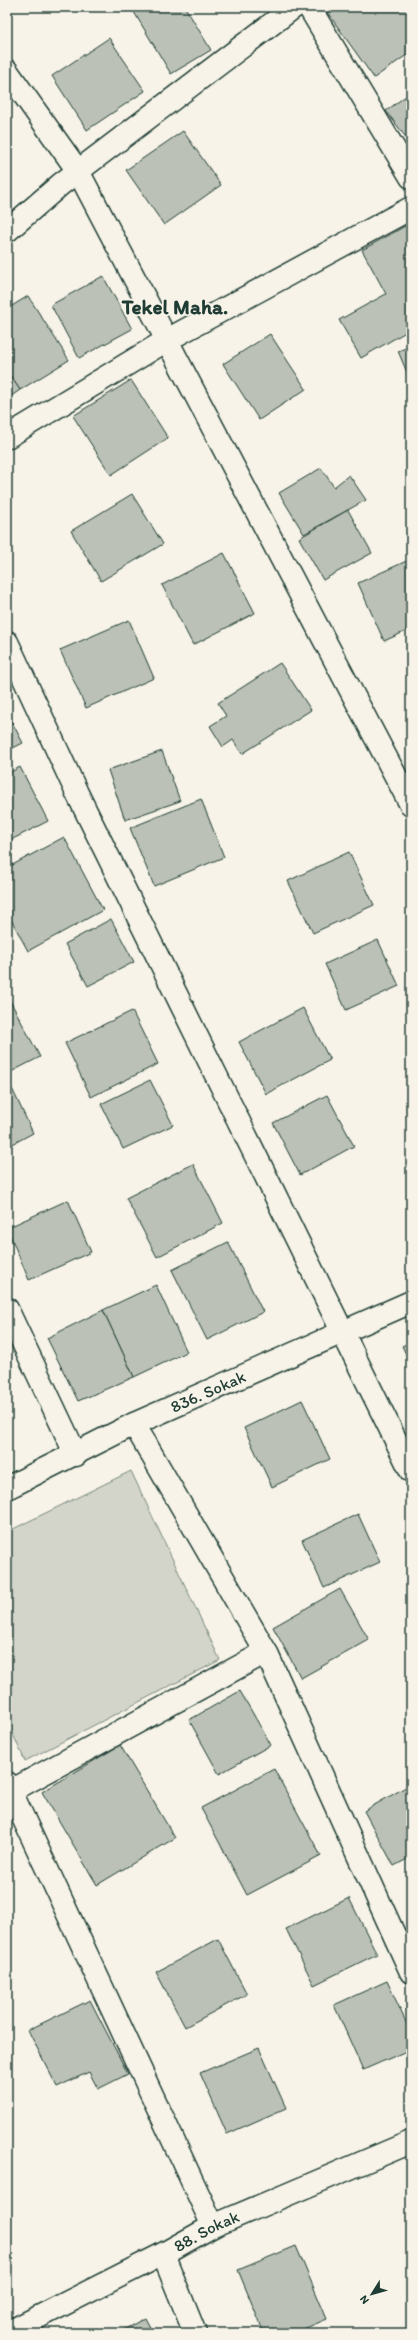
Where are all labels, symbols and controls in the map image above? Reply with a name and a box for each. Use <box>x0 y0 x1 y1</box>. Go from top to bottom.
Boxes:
district label: Tekel Maha. <box>121 294 228 319</box>
street label: 836. Sokak <box>167 1366 249 1417</box>
street label: 88. Sokak <box>170 2206 242 2256</box>
north arrow <box>352 2274 392 2314</box>
text: N <box>357 2293 372 2307</box>

